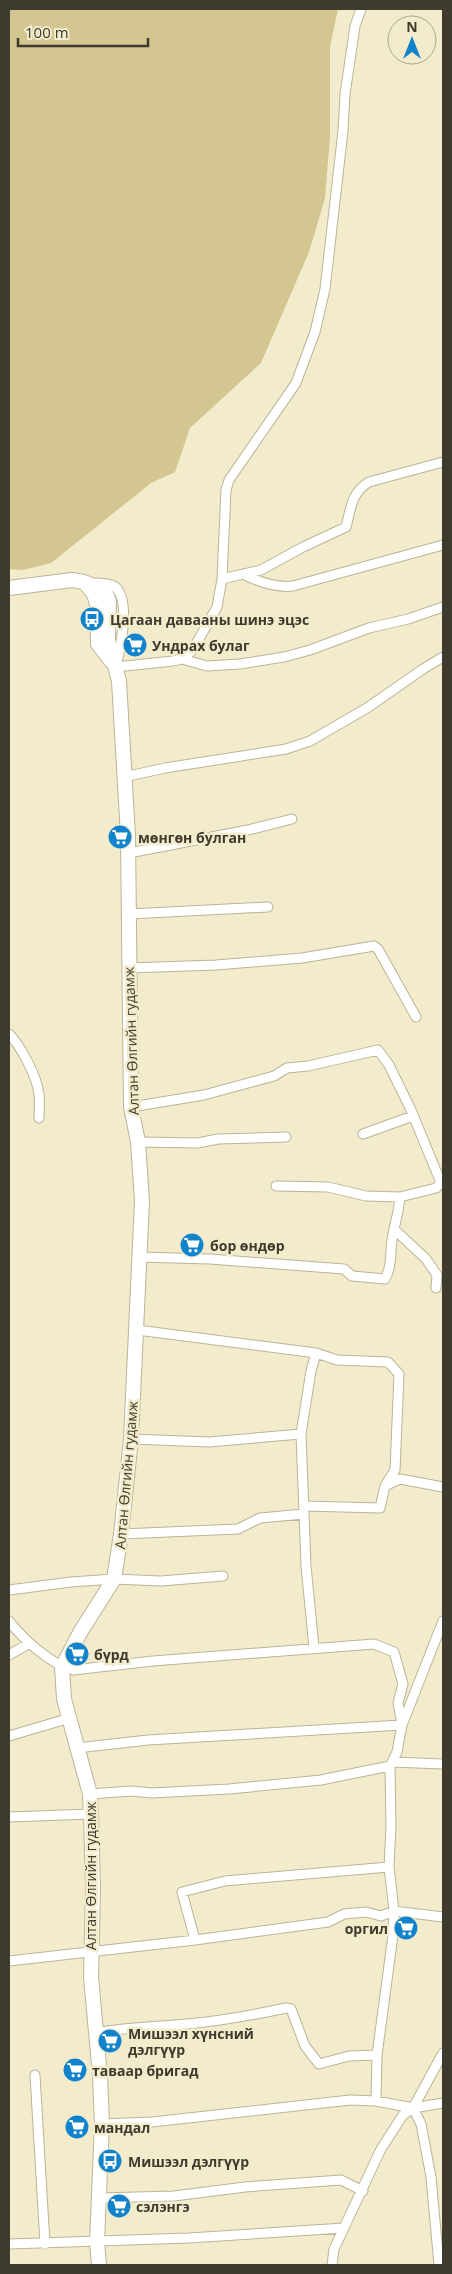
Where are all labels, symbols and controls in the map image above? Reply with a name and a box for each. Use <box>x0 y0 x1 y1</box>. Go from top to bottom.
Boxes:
scale bar <box>18 15 148 47</box>
north arrow <box>387 15 437 65</box>
text: N <box>406 17 418 36</box>
text: 100 m <box>25 22 69 42</box>
bus stop icon: Цагаан давааны шинэ эцэс <box>79 606 105 632</box>
place label: Цагаан давааны шинэ эцэс <box>110 610 309 629</box>
supermarket icon: Ундрах булаг <box>122 632 148 658</box>
place label: Ундрах булаг <box>152 636 250 655</box>
supermarket icon: мөнгөн булган <box>107 824 133 850</box>
place label: мөнгөн булган <box>138 828 246 847</box>
street label: Алтан Өлгийн гудамж <box>119 966 143 1115</box>
supermarket icon: бор өндөр <box>179 1232 205 1258</box>
place label: бор өндөр <box>210 1236 285 1255</box>
street label: Алтан Өлгийн гудамж <box>110 1400 142 1550</box>
supermarket icon: бүрд <box>64 1641 90 1667</box>
place label: бүрд <box>94 1645 130 1664</box>
street label: Алтан Өлгийн гудамж <box>81 1801 100 1950</box>
supermarket icon: оргил <box>393 1915 419 1941</box>
place label: оргил <box>345 1919 388 1938</box>
place label: Мишээл хүнсний дэлгүүр <box>128 2024 254 2059</box>
supermarket icon: Мишээл хүнсний дэлгүүр <box>97 2028 123 2054</box>
supermarket icon: таваар бригад <box>62 2057 88 2083</box>
place label: таваар бригад <box>92 2061 199 2080</box>
supermarket icon: мандал <box>64 2114 90 2140</box>
place label: мандал <box>94 2118 150 2137</box>
bus stop icon: Мишээл дэлгүүр <box>97 2148 123 2174</box>
place label: Мишээл дэлгүүр <box>128 2152 249 2171</box>
supermarket icon: сэлэнгэ <box>106 2193 132 2219</box>
place label: сэлэнгэ <box>136 2197 190 2216</box>

